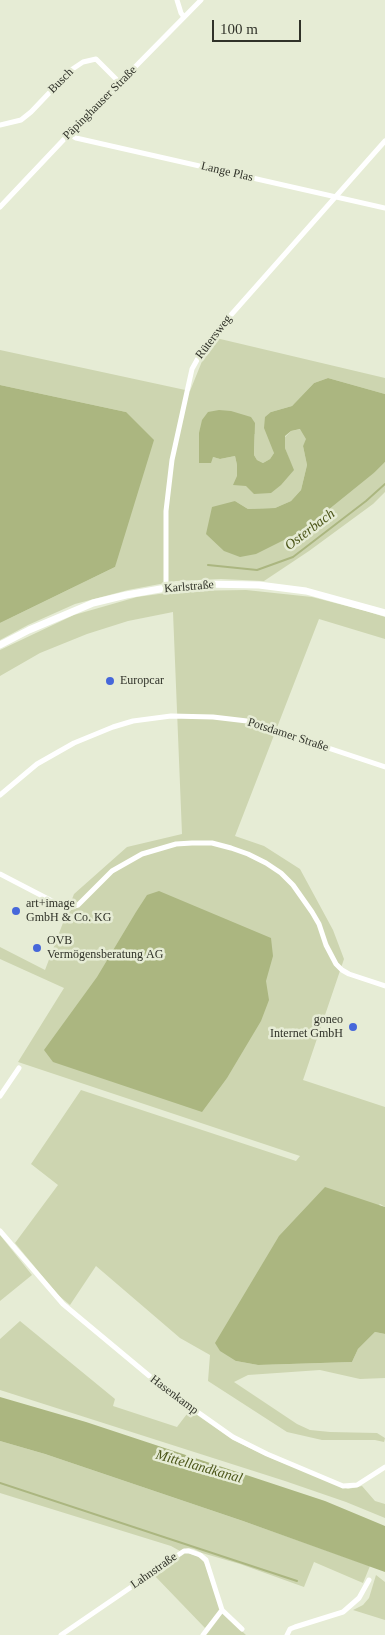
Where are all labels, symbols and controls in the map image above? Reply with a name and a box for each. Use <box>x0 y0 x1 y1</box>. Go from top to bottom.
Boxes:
scale bar <box>215 10 304 42</box>
text: 100 m <box>220 21 258 37</box>
street label: Päpinghauser Straße <box>60 63 140 143</box>
street label: Busch <box>45 65 77 97</box>
street label: Lange Plas <box>200 159 254 185</box>
street label: Rütersweg <box>193 312 235 362</box>
water label: Osterbach <box>282 506 338 554</box>
street label: Karlstraße <box>163 578 215 596</box>
place label: Europcar <box>120 674 164 688</box>
marker: Europcar <box>104 675 116 687</box>
street label: Potsdamer Straße <box>246 715 330 755</box>
place label: art+image GmbH & Co. KG <box>26 897 111 925</box>
marker: art+image GmbH & Co. KG <box>10 905 22 917</box>
place label: OVB Vermögensberatung AG <box>47 934 163 962</box>
marker: OVB Vermögensberatung AG <box>31 942 43 954</box>
place label: goneo Internet GmbH <box>270 1013 343 1041</box>
marker: goneo Internet GmbH <box>347 1021 359 1033</box>
street label: Hasenkamp <box>147 1372 201 1418</box>
water label: Mittellandkanal <box>154 1447 244 1487</box>
street label: Lahnstraße <box>128 1550 180 1592</box>

